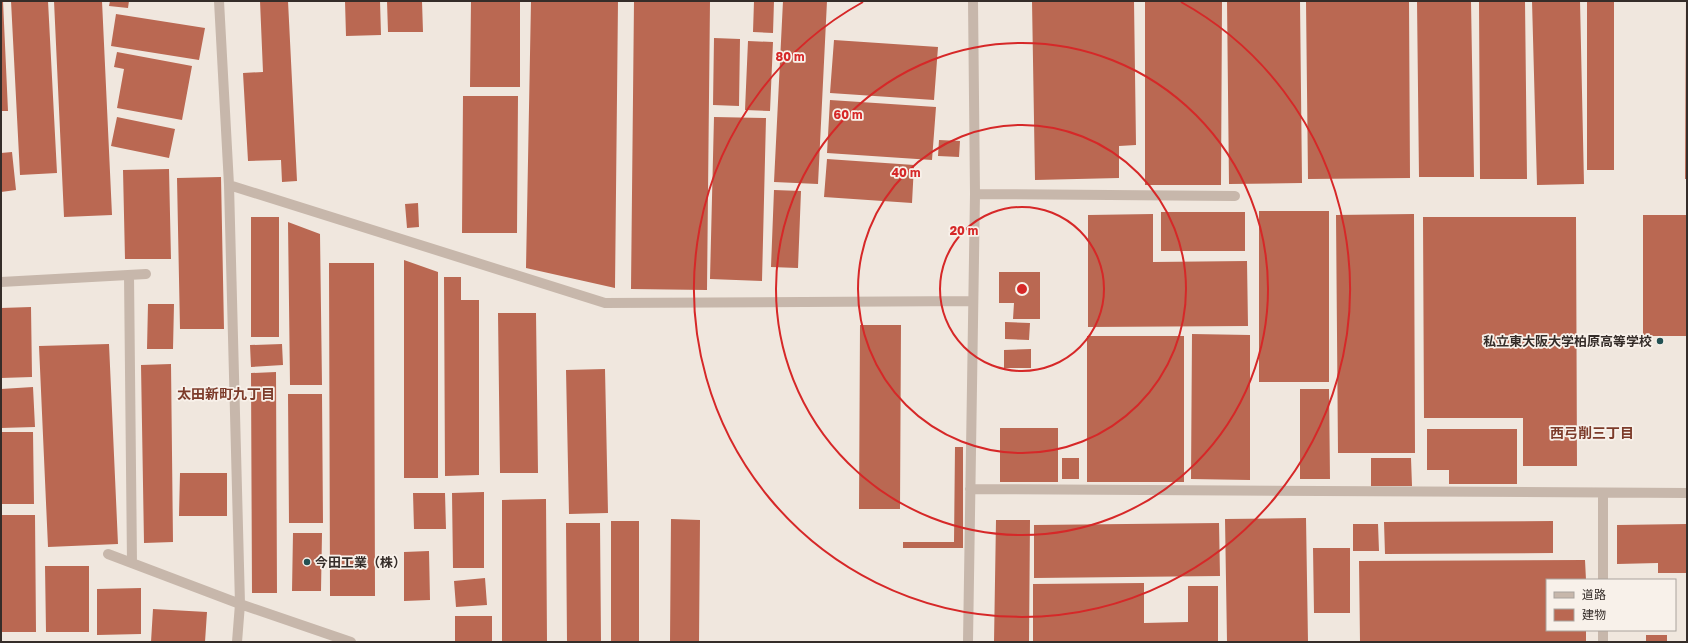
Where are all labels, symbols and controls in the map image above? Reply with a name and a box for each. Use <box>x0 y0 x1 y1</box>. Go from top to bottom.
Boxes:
text: 80 m <box>776 49 804 64</box>
text: 60 m <box>834 107 862 122</box>
text: 40 m <box>892 165 920 180</box>
text: 20 m <box>950 223 978 238</box>
centre of rings <box>1015 282 1029 296</box>
place label: 私立東大阪大学柏原高等学校 <box>1483 333 1652 349</box>
marker: 私立東大阪大学柏原高等学校 <box>1655 336 1665 346</box>
district label: 太田新町九丁目 <box>177 385 275 402</box>
district label: 西弓削三丁目 <box>1550 424 1634 441</box>
place label: 今田工業（株） <box>315 554 406 570</box>
marker: 今田工業（株） <box>302 557 312 567</box>
legend <box>1546 579 1676 631</box>
text: 道路 <box>1582 587 1606 602</box>
text: 建物 <box>1582 607 1606 622</box>

